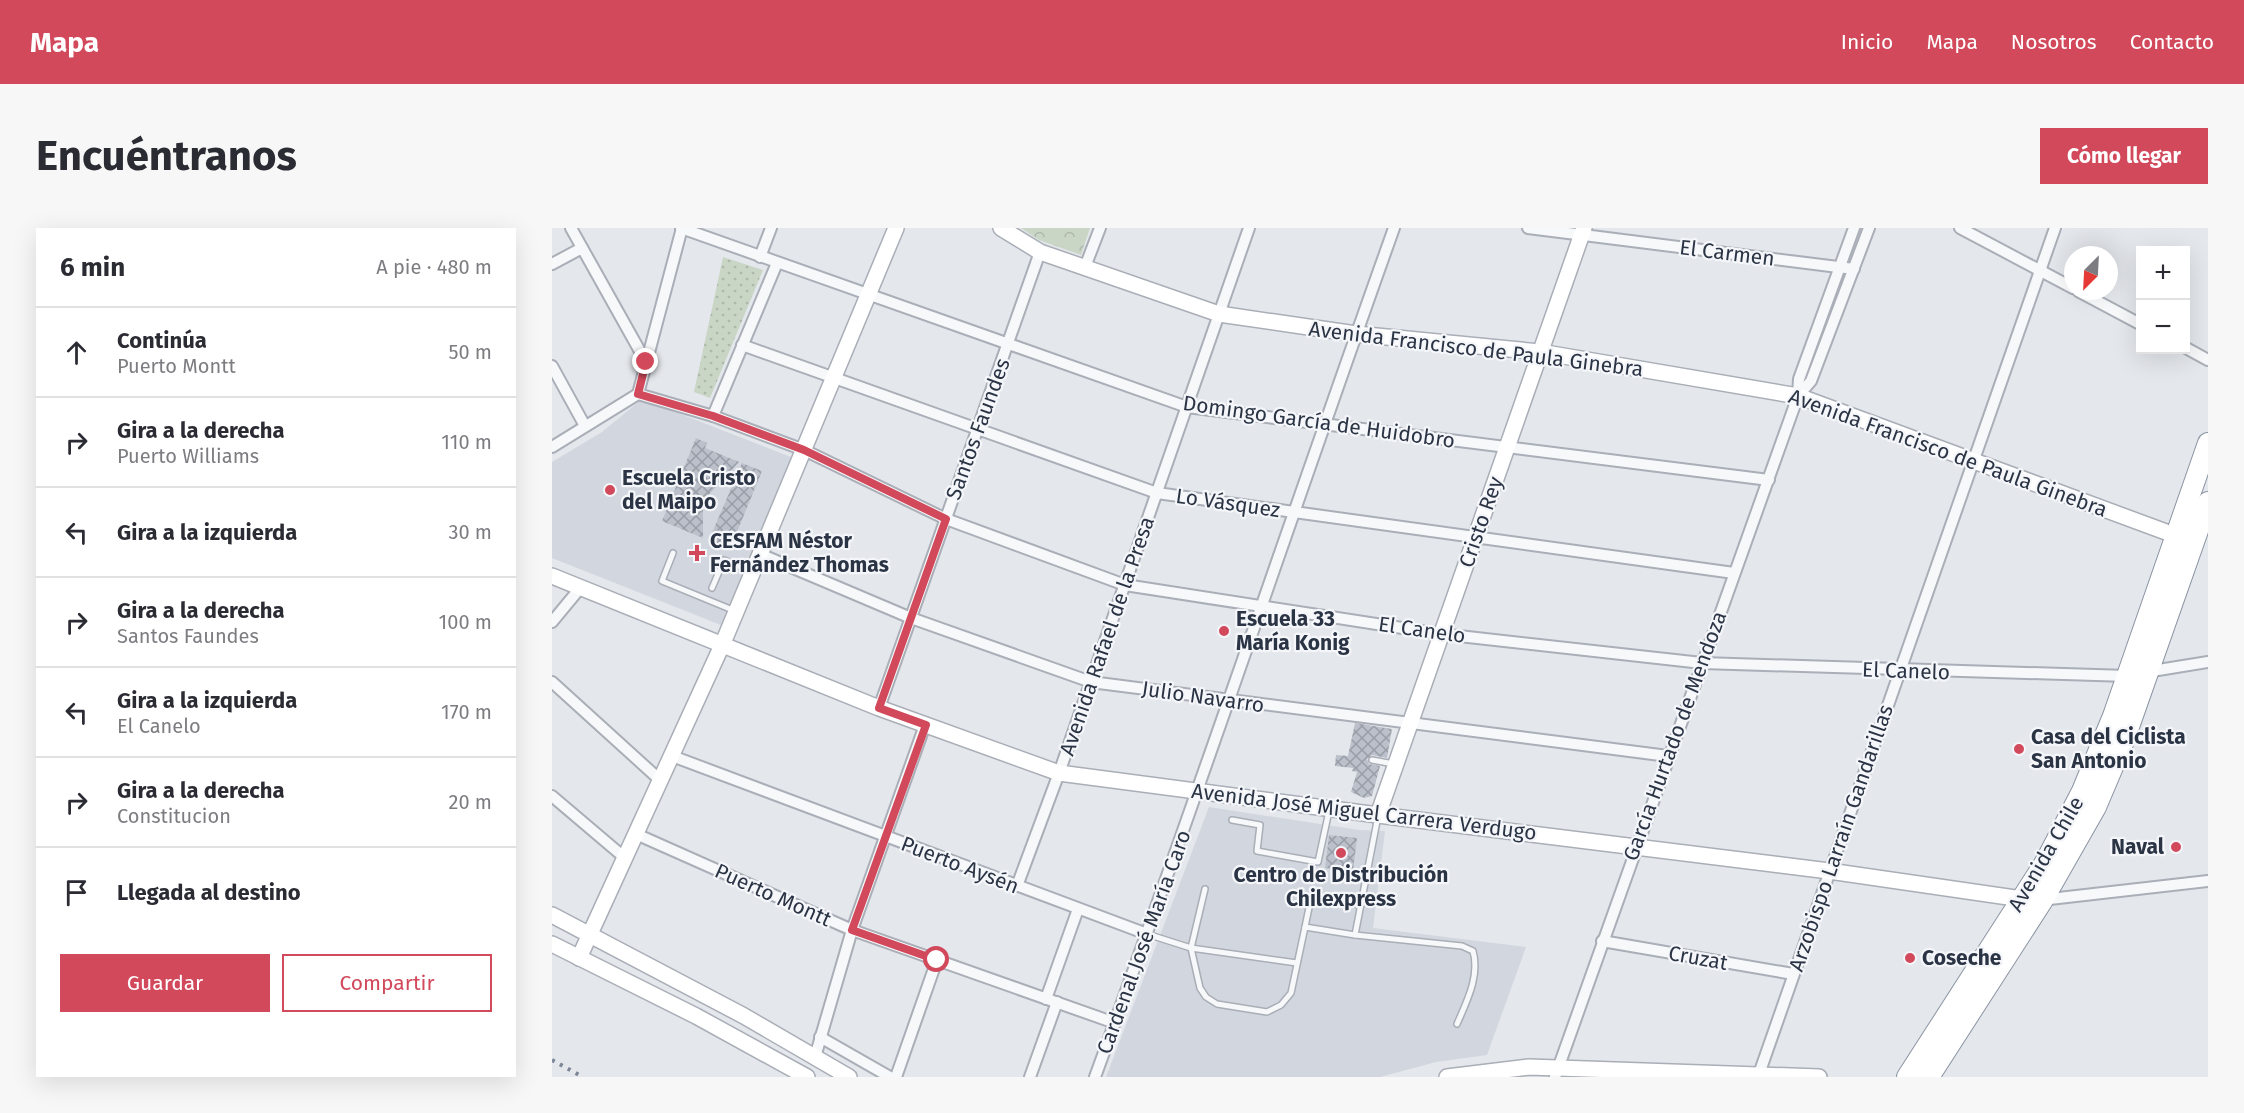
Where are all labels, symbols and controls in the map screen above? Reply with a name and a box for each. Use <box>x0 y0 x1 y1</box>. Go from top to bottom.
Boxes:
text: Mapa <box>30 26 99 59</box>
text: Inicio <box>1841 29 1893 55</box>
text: Mapa <box>1926 29 1978 55</box>
text: Nosotros <box>2011 29 2097 55</box>
text: Contacto <box>2130 29 2214 55</box>
button: Cómo llegar <box>2040 128 2208 184</box>
text: Encuéntranos <box>36 131 297 181</box>
street label: El Carmen <box>1678 234 1776 272</box>
north arrow <box>2064 246 2118 300</box>
map controls <box>2136 246 2190 354</box>
button: + <box>2136 246 2190 300</box>
text: 6 min <box>60 252 125 283</box>
text: A pie · 480 m <box>376 255 492 279</box>
button: − <box>2136 300 2190 354</box>
street label: Avenida Francisco de Paula Ginebra <box>1307 316 1645 382</box>
text: Continúa <box>117 327 207 354</box>
icon: ahead <box>60 336 93 369</box>
text: 50 m <box>448 340 492 364</box>
route end <box>632 348 658 374</box>
text: Puerto Montt <box>117 354 236 378</box>
street label: Santos Faundes <box>940 354 1016 503</box>
street label: Avenida Francisco de Paula Ginebra <box>1785 383 2111 523</box>
street label: Domingo García de Huidobro <box>1181 390 1457 454</box>
text: Gira a la derecha <box>117 417 285 444</box>
icon: right <box>60 426 93 459</box>
text: 110 m <box>441 430 492 454</box>
text: Puerto Williams <box>117 444 259 468</box>
place label: Escuela Cristo del Maipo <box>622 465 755 515</box>
street label: Cristo Rey <box>1453 472 1509 571</box>
marker: Escuela Cristo del Maipo <box>603 483 617 497</box>
street label: Lo Vásquez <box>1174 483 1282 523</box>
street label: Avenida Rafael de la Presa <box>1054 513 1160 759</box>
icon: left <box>60 516 93 549</box>
text: Gira a la izquierda <box>117 519 297 546</box>
text: 30 m <box>448 520 492 544</box>
place label: CESFAM Néstor Fernández Thomas <box>710 528 889 578</box>
marker: CESFAM Néstor Fernández Thomas <box>688 544 706 562</box>
text: Gira a la derecha <box>117 597 285 624</box>
icon: right <box>60 606 93 639</box>
place label: Escuela 33 María Konig <box>1236 606 1350 656</box>
street label: García Hurtado de Mendoza <box>1618 608 1732 864</box>
text: 100 m <box>439 610 492 634</box>
street label: El Canelo <box>1377 611 1467 649</box>
text: Santos Faundes <box>117 624 259 648</box>
marker: Escuela 33 María Konig <box>1217 624 1231 638</box>
street label: El Canelo <box>1862 656 1950 686</box>
street label: Julio Navarro <box>1140 676 1266 718</box>
text: Gira a la izquierda <box>117 687 297 714</box>
icon: left <box>60 696 93 729</box>
text: 170 m <box>441 700 492 724</box>
street label: Arzobispo Larraín Gandarillas <box>1783 701 1899 975</box>
text: El Canelo <box>117 714 201 738</box>
place label: Casa del Ciclista San Antonio <box>2031 724 2186 774</box>
marker: Casa del Ciclista San Antonio <box>2012 742 2026 756</box>
text: Gira a la derecha <box>117 777 285 804</box>
street label: Avenida José Miguel Carrera Verdugo <box>1190 778 1538 846</box>
icon: right <box>60 786 93 819</box>
text: 20 m <box>449 790 492 814</box>
street label: Avenida Chile <box>2003 792 2089 916</box>
text: Constitucion <box>117 804 231 828</box>
street label: Cardenal José María Caro <box>1091 826 1197 1058</box>
street label: Puerto Aysén <box>897 831 1023 899</box>
place label: Naval <box>2111 834 2165 860</box>
marker: Naval <box>2169 840 2183 854</box>
marker: Centro de Distribución Chilexpress <box>1334 846 1348 860</box>
street label: Puerto Montt <box>711 858 836 932</box>
place label: Centro de Distribución Chilexpress <box>1234 862 1448 912</box>
icon: arrive <box>60 876 93 909</box>
text: Llegada al destino <box>117 879 301 906</box>
street label: Cruzat <box>1666 940 1730 976</box>
place label: Coseche <box>1922 945 2002 971</box>
route start <box>923 946 949 972</box>
marker: Coseche <box>1903 951 1917 965</box>
button: Guardar <box>60 954 270 1012</box>
button: Compartir <box>282 954 492 1012</box>

